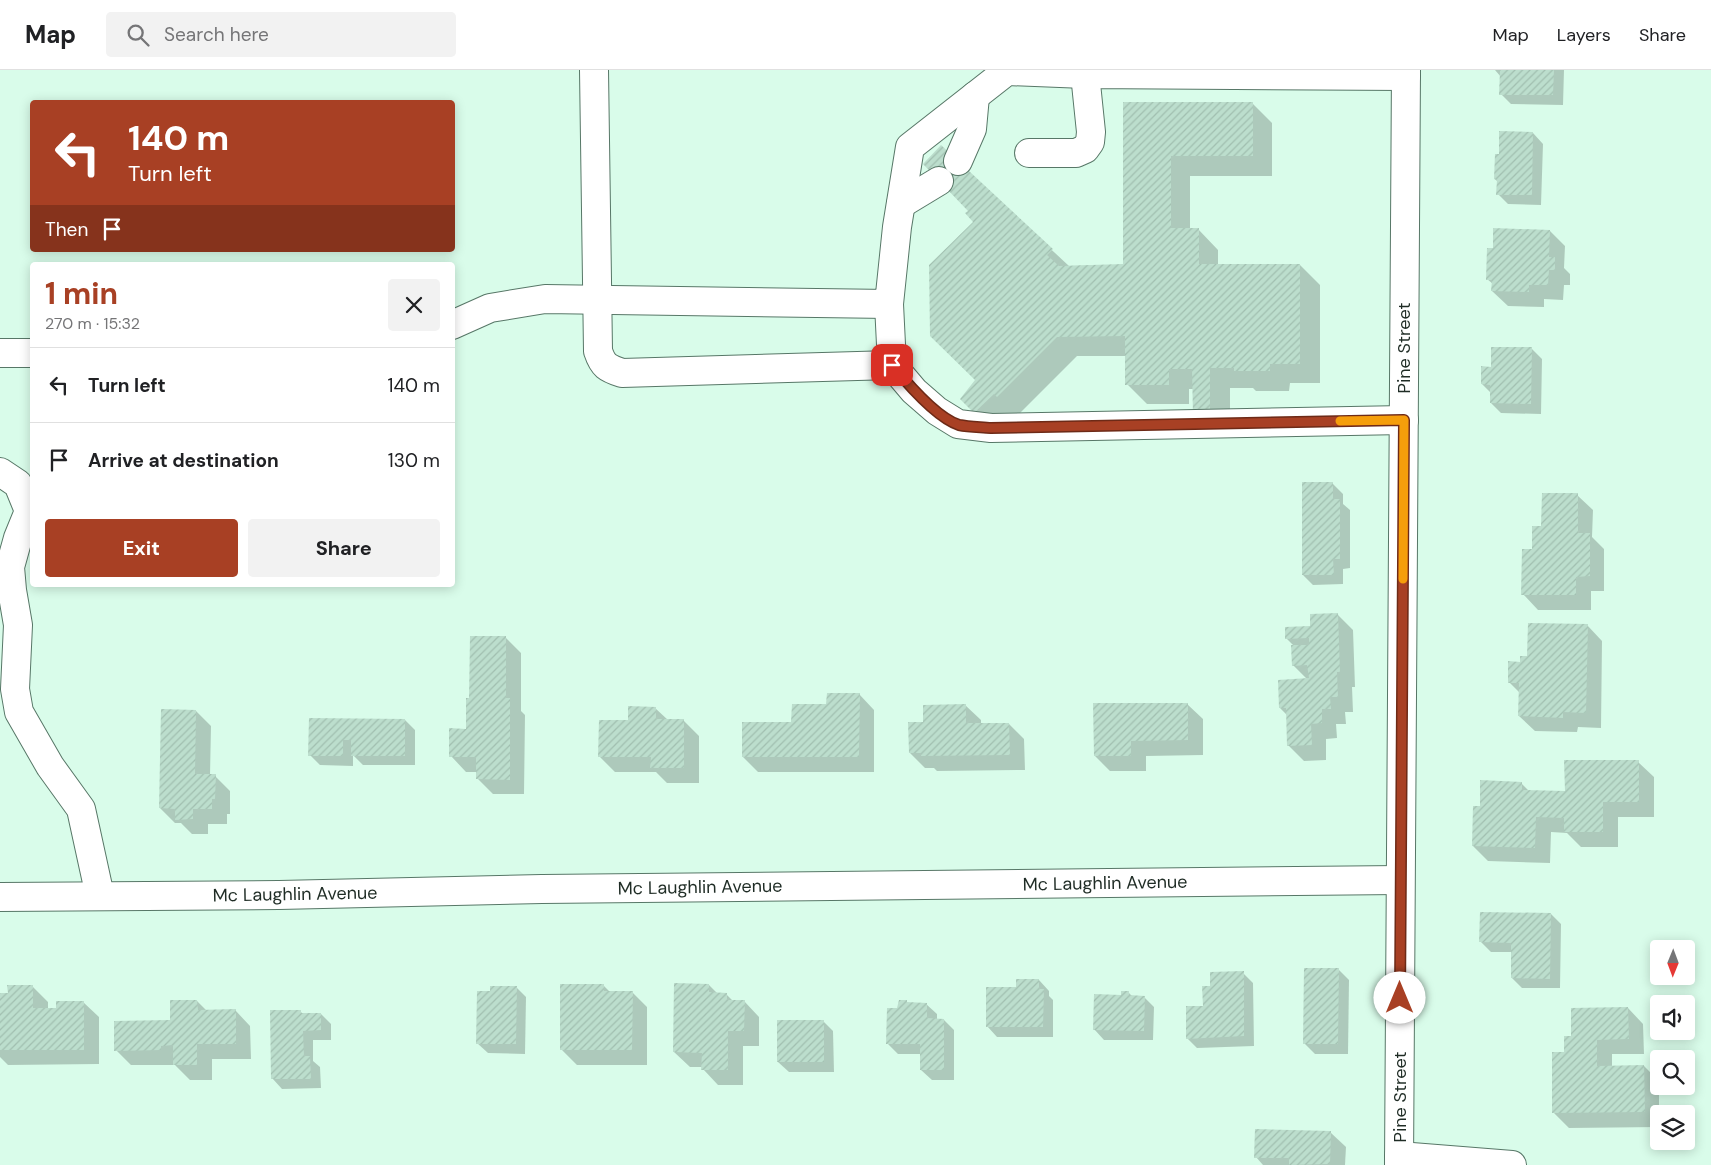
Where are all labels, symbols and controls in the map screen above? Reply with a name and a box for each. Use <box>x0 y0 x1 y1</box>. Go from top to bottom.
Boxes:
search box <box>106 12 456 57</box>
text: Map <box>25 19 76 50</box>
icon: search <box>124 21 152 49</box>
text: Search here <box>164 22 269 47</box>
text: Map <box>1493 23 1529 47</box>
text: Layers <box>1557 23 1611 47</box>
text: Share <box>1639 23 1686 47</box>
text: 140 m <box>128 115 229 161</box>
icon: left <box>45 120 110 185</box>
text: Turn left <box>128 159 212 188</box>
icon: arrive <box>98 215 126 243</box>
text: Then <box>45 217 88 242</box>
text: 1 min <box>45 274 118 313</box>
button: close <box>388 279 440 331</box>
street label: Pine Street <box>1392 302 1416 394</box>
text: 270 m · 15:32 <box>45 313 140 334</box>
pin <box>871 344 913 386</box>
icon: arrive <box>878 351 906 379</box>
icon: left <box>45 371 73 399</box>
text: Turn left <box>88 373 166 398</box>
text: 140 m <box>388 373 440 398</box>
icon: arrive <box>45 446 73 474</box>
text: Arrive at destination <box>88 448 279 473</box>
text: 130 m <box>388 448 440 473</box>
button: Exit <box>45 519 238 577</box>
button: Share <box>248 519 440 577</box>
street label: Mc Laughlin Avenue <box>1022 870 1188 896</box>
street label: Mc Laughlin Avenue <box>617 874 783 900</box>
street label: Mc Laughlin Avenue <box>212 881 378 907</box>
north arrow <box>1650 940 1695 985</box>
map controls <box>1650 940 1695 1150</box>
position arrow <box>1373 971 1425 1023</box>
button: sound <box>1650 995 1695 1040</box>
button: search <box>1650 1050 1695 1095</box>
street label: Pine Street <box>1388 1051 1412 1143</box>
button: layers <box>1650 1105 1695 1150</box>

